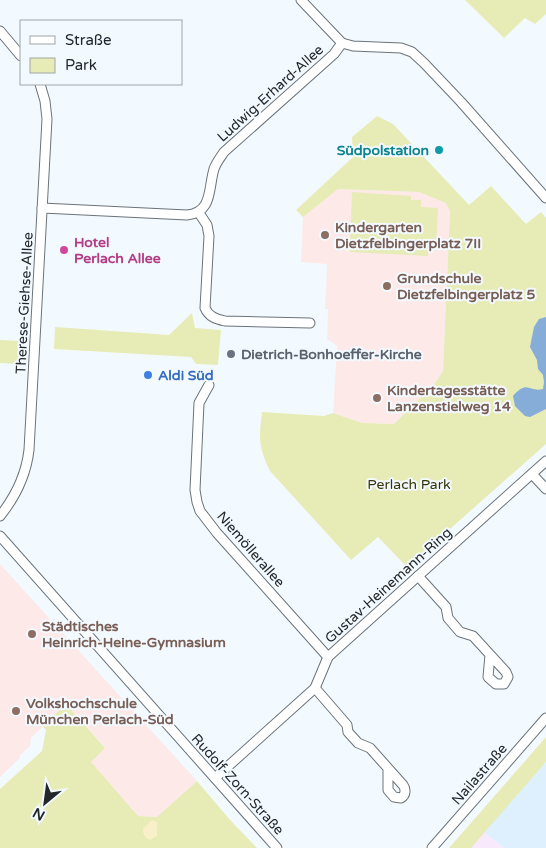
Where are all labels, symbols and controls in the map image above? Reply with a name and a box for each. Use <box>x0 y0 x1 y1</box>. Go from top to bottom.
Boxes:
legend <box>20 20 182 85</box>
text: Straße <box>65 31 111 49</box>
street label: Ludwig-Erhard-Allee <box>214 41 327 146</box>
text: Park <box>65 56 97 74</box>
place label: Südpolstation <box>337 142 429 159</box>
marker: Südpolstation <box>433 144 445 156</box>
place label: Kindergarten Dietzfelbingerplatz 7II <box>335 219 481 252</box>
marker: Kindergarten Dietzfelbingerplatz 7II <box>319 229 331 241</box>
street label: Therese-Giehse-Allee <box>12 232 37 374</box>
place label: Hotel Perlach Allee <box>74 234 161 267</box>
marker: Hotel Perlach Allee <box>58 244 70 256</box>
place label: Grundschule Dietzfelbingerplatz 5 <box>397 270 535 303</box>
marker: Grundschule Dietzfelbingerplatz 5 <box>381 280 393 292</box>
place label: Dietrich-Bonhoeffer-Kirche <box>241 346 422 363</box>
marker: Dietrich-Bonhoeffer-Kirche <box>225 348 237 360</box>
place label: Aldi Süd <box>158 367 214 384</box>
marker: Aldi Süd <box>142 369 154 381</box>
place label: Kindertagesstätte Lanzenstielweg 14 <box>387 382 511 415</box>
marker: Kindertagesstätte Lanzenstielweg 14 <box>371 392 383 404</box>
park label: Perlach Park <box>367 476 451 493</box>
street label: Niemöllerallee <box>213 508 288 591</box>
street label: Gustav-Heinemann-Ring <box>322 524 455 647</box>
place label: Städtisches Heinrich-Heine-Gymnasium <box>42 618 226 651</box>
marker: Städtisches Heinrich-Heine-Gymnasium <box>26 628 38 640</box>
place label: Volkshochschule München Perlach-Süd <box>26 695 174 728</box>
marker: Volkshochschule München Perlach-Süd <box>10 705 22 717</box>
street label: Rudolf-Zorn-Straße <box>188 730 288 838</box>
street label: Nailastraße <box>448 740 511 808</box>
north arrow <box>20 778 70 828</box>
text: N <box>30 804 48 824</box>

